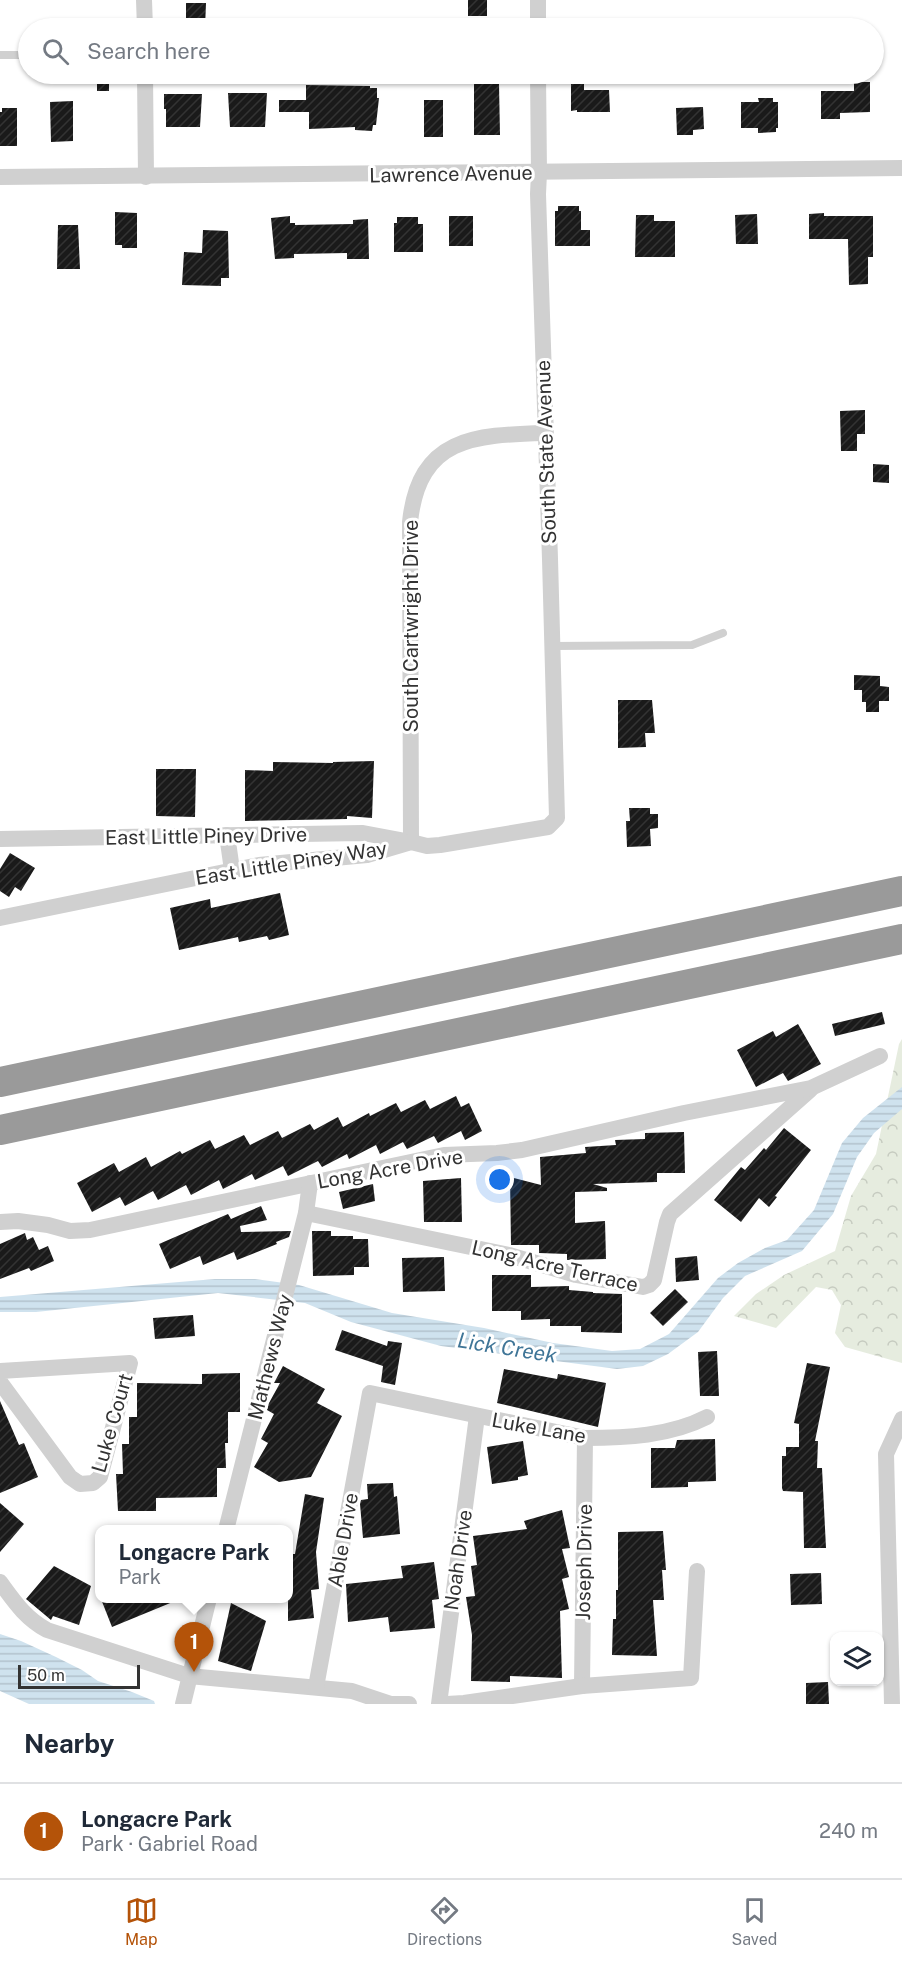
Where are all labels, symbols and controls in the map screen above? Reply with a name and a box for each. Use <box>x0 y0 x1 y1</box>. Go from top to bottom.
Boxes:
search box <box>18 18 884 84</box>
icon: search <box>39 35 72 68</box>
text: Search here <box>87 38 211 64</box>
street label: Lawrence Avenue <box>369 161 533 187</box>
street label: South State Avenue <box>531 360 561 544</box>
street label: South Cartwright Drive <box>399 520 423 732</box>
street label: East Little Piney Drive <box>105 822 307 850</box>
street label: East Little Piney Way <box>193 836 389 890</box>
street label: Long Acre Drive <box>315 1144 465 1194</box>
your location <box>485 1165 514 1194</box>
street label: Long Acre Terrace <box>469 1235 641 1297</box>
street label: Mathews Way <box>243 1292 297 1422</box>
water label: Lick Creek <box>456 1327 559 1368</box>
street label: Luke Court <box>86 1371 138 1475</box>
street label: Luke Lane <box>490 1408 588 1448</box>
street label: Able Drive <box>323 1491 363 1589</box>
street label: Joseph Drive <box>571 1503 597 1621</box>
street label: Noah Drive <box>439 1508 477 1612</box>
popup <box>95 1525 293 1603</box>
text: Longacre Park <box>118 1539 270 1565</box>
text: Park <box>118 1565 161 1589</box>
pin: 1 <box>174 1622 214 1672</box>
map controls <box>830 1632 884 1686</box>
button: layers <box>830 1632 884 1686</box>
scale bar <box>18 1662 140 1690</box>
text: 50 m <box>27 1666 65 1685</box>
text: Nearby <box>24 1728 114 1759</box>
text: Longacre Park <box>81 1806 232 1832</box>
text: 1 <box>39 1819 48 1843</box>
text: 240 m <box>819 1819 878 1843</box>
text: Park · Gabriel Road <box>81 1832 258 1856</box>
tab: Map <box>125 1894 158 1949</box>
tab: Directions <box>407 1894 482 1949</box>
tab: Saved <box>732 1894 777 1949</box>

